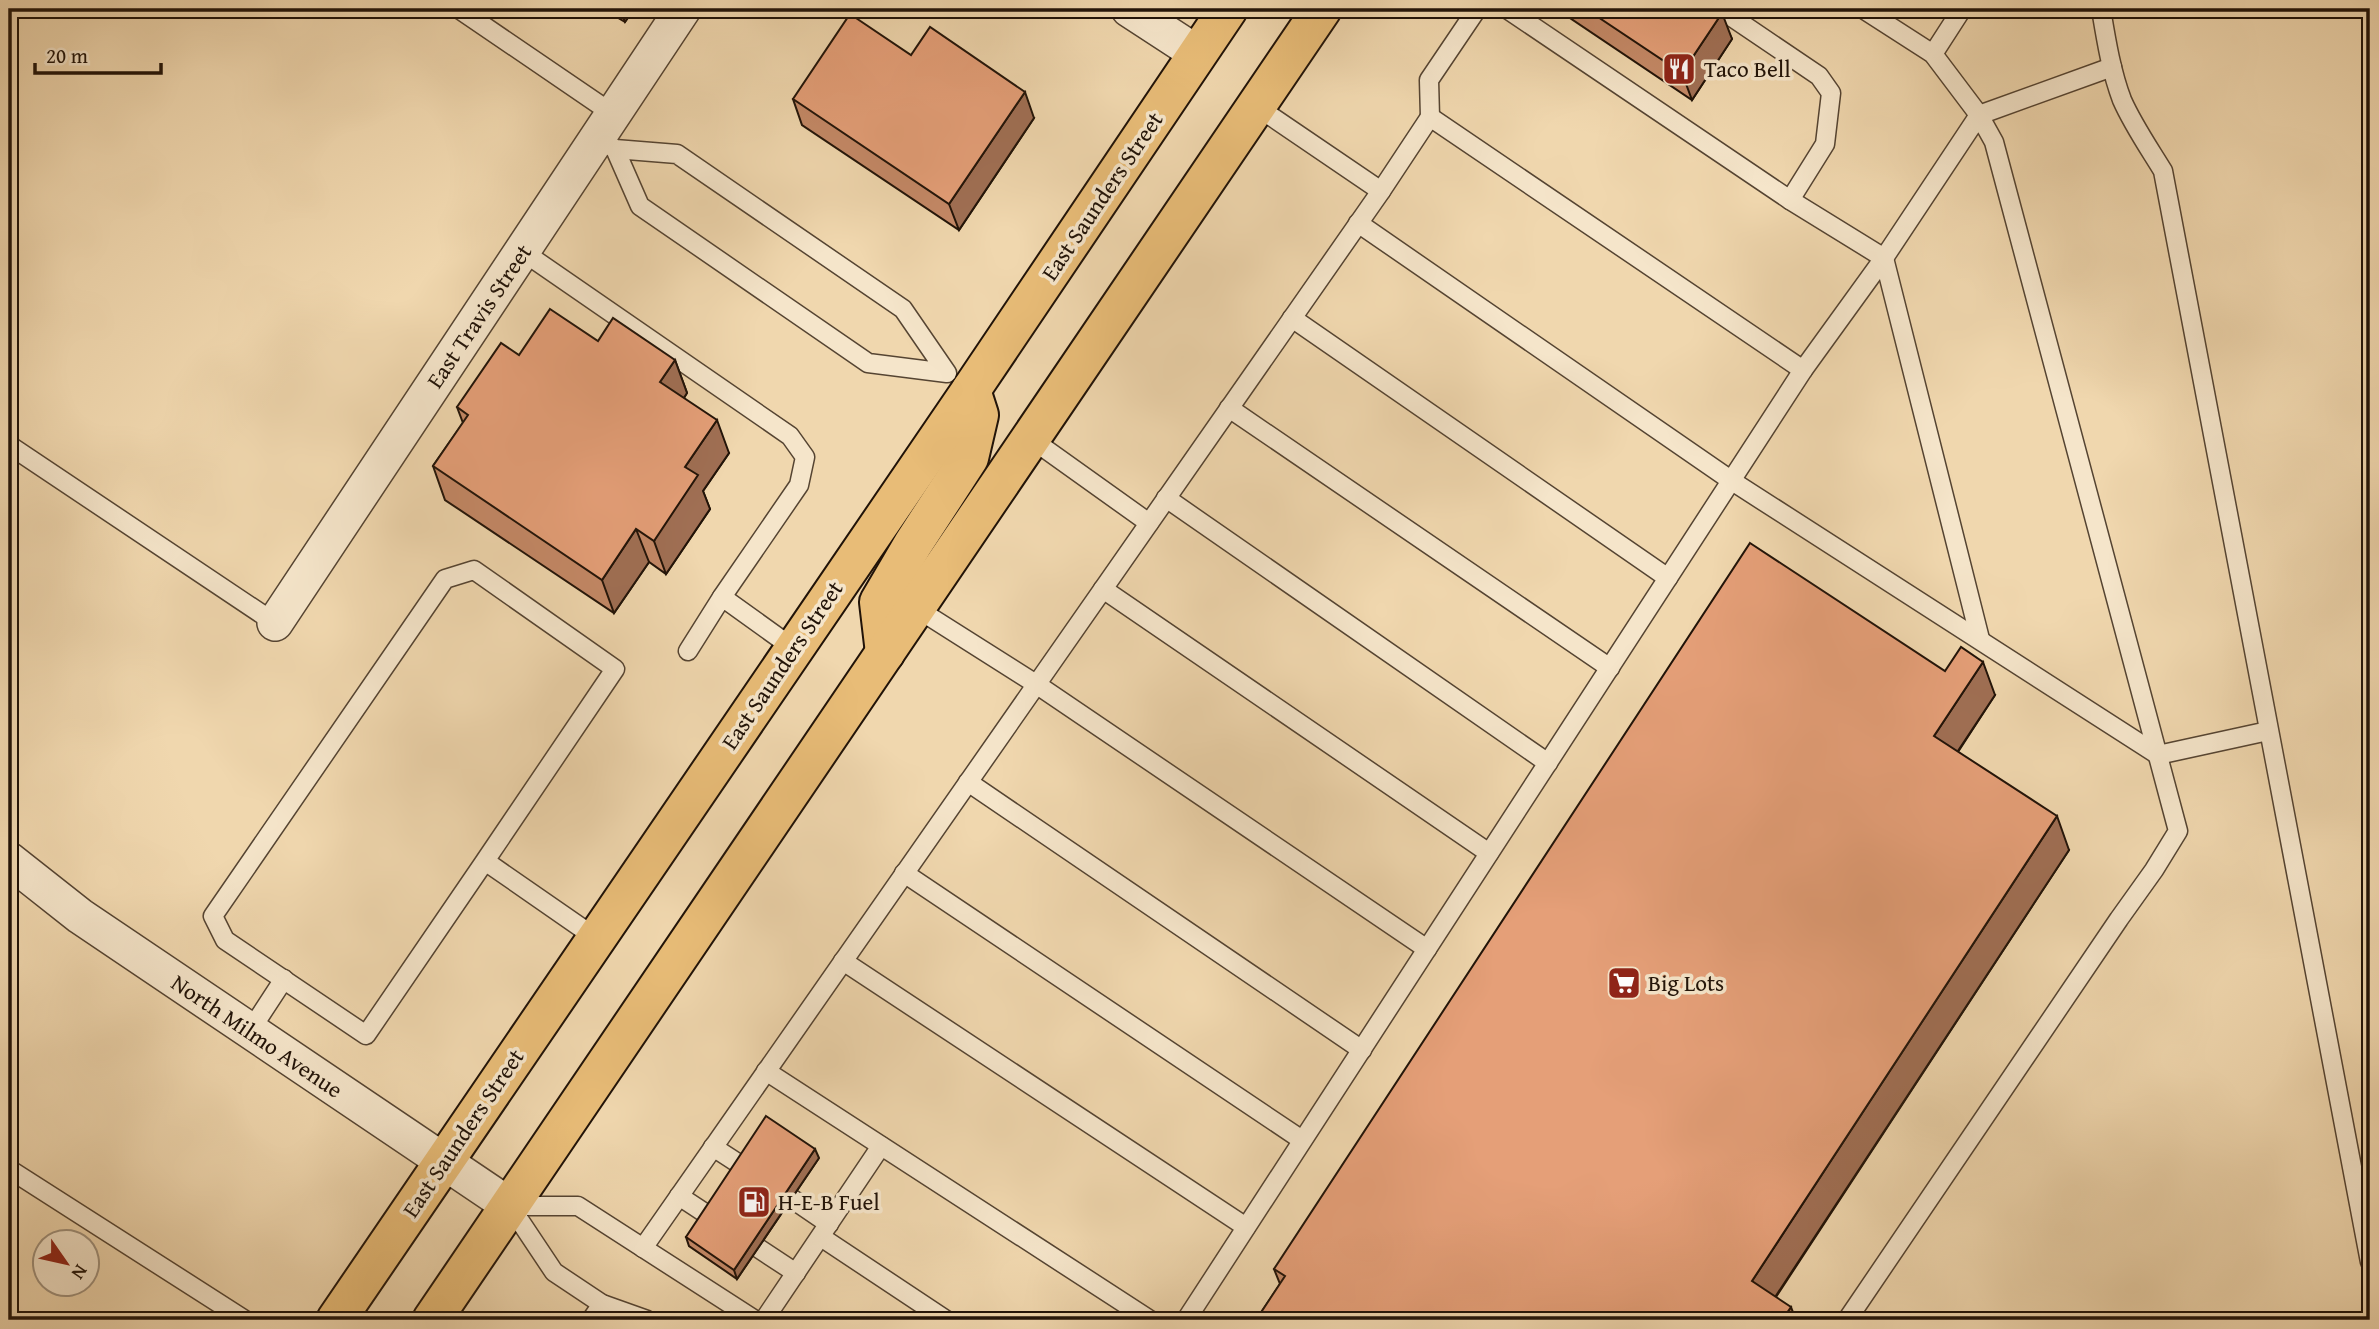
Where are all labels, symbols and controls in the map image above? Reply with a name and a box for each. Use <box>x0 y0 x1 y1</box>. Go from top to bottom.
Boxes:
scale bar <box>35 32 161 76</box>
text: 20 m <box>46 40 88 71</box>
restaurant icon: Taco Bell <box>1660 50 1698 88</box>
place label: Taco Bell <box>1704 52 1791 85</box>
street label: East Saunders Street <box>1033 105 1170 287</box>
street label: East Travis Street <box>418 237 539 395</box>
street label: East Saunders Street <box>713 574 850 756</box>
supermarket icon: Big Lots <box>1605 964 1643 1002</box>
street label: North Milmo Avenue <box>165 966 350 1105</box>
place label: Big Lots <box>1648 966 1724 999</box>
street label: East Saunders Street <box>394 1042 531 1224</box>
fuel station icon: H-E-B Fuel <box>735 1183 773 1221</box>
place label: H-E-B Fuel <box>778 1185 880 1218</box>
north arrow <box>32 1228 102 1298</box>
text: N <box>65 1259 95 1286</box>

